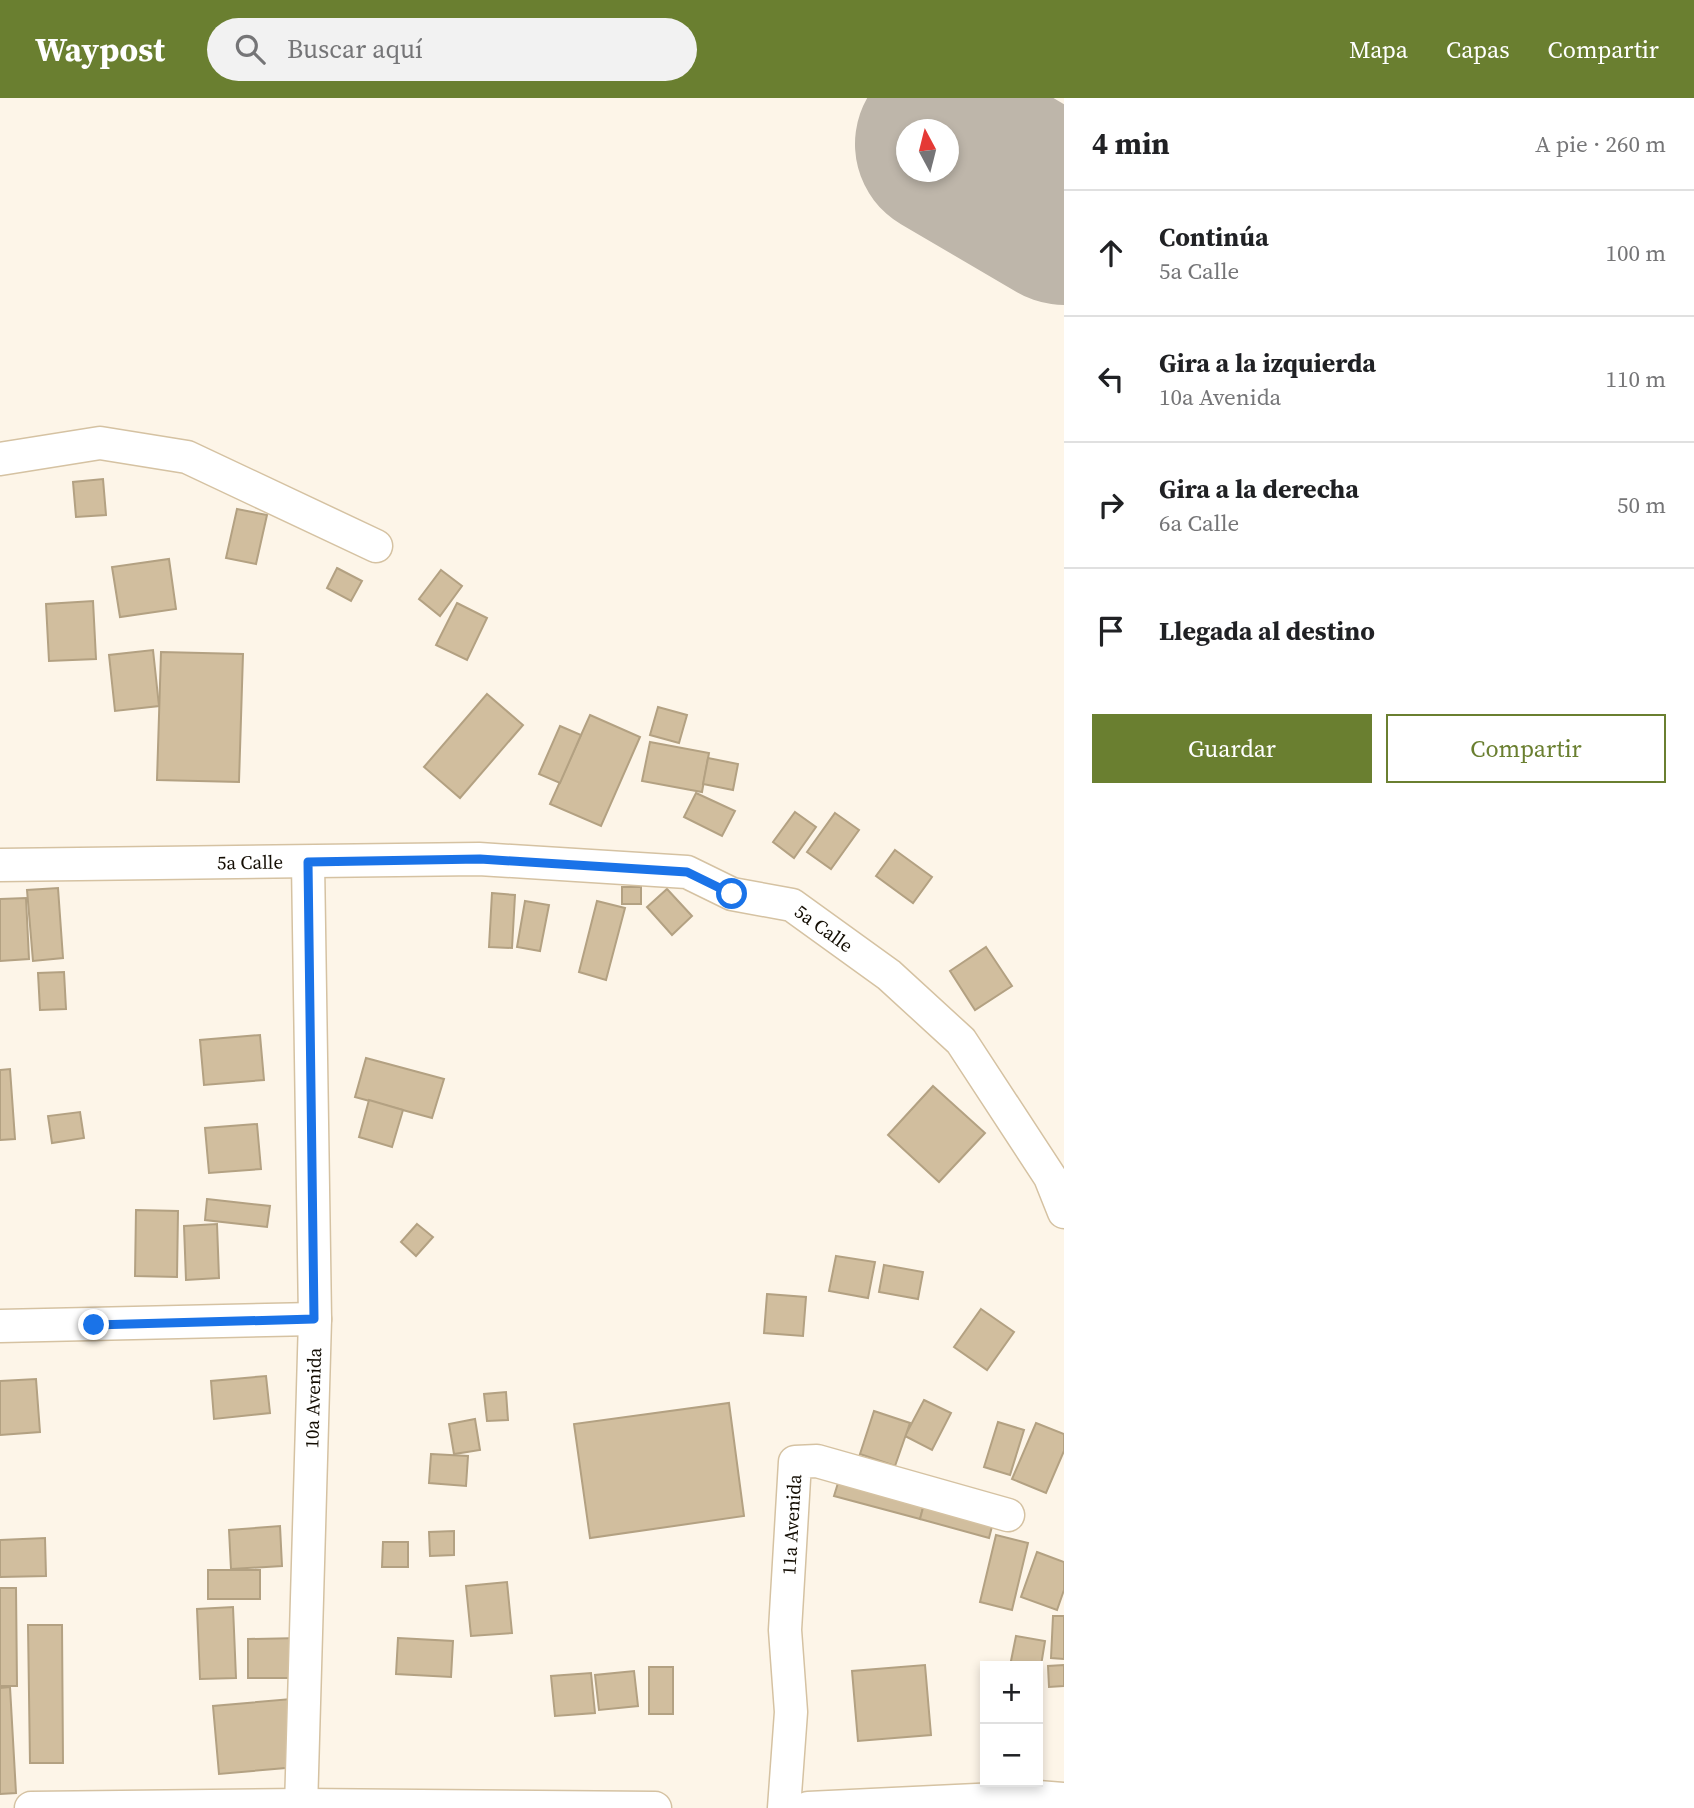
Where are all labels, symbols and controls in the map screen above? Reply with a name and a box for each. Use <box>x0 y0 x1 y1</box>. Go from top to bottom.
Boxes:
search box <box>207 18 697 81</box>
text: Waypost <box>35 27 165 72</box>
icon: search <box>231 30 269 68</box>
text: Buscar aquí <box>287 31 423 67</box>
text: Mapa <box>1349 33 1408 66</box>
text: Capas <box>1446 33 1510 66</box>
text: Compartir <box>1548 33 1659 66</box>
north arrow <box>896 119 959 182</box>
text: 4 min <box>1092 123 1170 164</box>
text: A pie · 260 m <box>1535 128 1666 160</box>
text: Continúa <box>1159 219 1269 255</box>
icon: ahead <box>1092 234 1130 272</box>
text: 100 m <box>1605 237 1666 269</box>
text: 5a Calle <box>1159 255 1239 287</box>
text: Gira a la izquierda <box>1159 345 1376 381</box>
icon: left <box>1092 360 1130 398</box>
text: 110 m <box>1605 363 1666 395</box>
text: 10a Avenida <box>1159 381 1281 413</box>
text: Gira a la derecha <box>1159 471 1359 507</box>
icon: right <box>1092 486 1130 524</box>
text: 50 m <box>1617 489 1666 521</box>
text: 6a Calle <box>1159 507 1239 539</box>
icon: arrive <box>1092 612 1130 650</box>
text: Llegada al destino <box>1159 613 1375 649</box>
button: Guardar <box>1092 714 1372 783</box>
button: Compartir <box>1386 714 1666 783</box>
street label: 5a Calle <box>217 848 283 875</box>
route start <box>716 878 747 909</box>
street label: 5a Calle <box>789 898 859 958</box>
route end <box>78 1309 109 1340</box>
street label: 10a Avenida <box>298 1347 327 1449</box>
street label: 11a Avenida <box>775 1473 807 1576</box>
map controls <box>980 1661 1043 1787</box>
button: + <box>980 1661 1043 1724</box>
button: − <box>980 1724 1043 1787</box>

